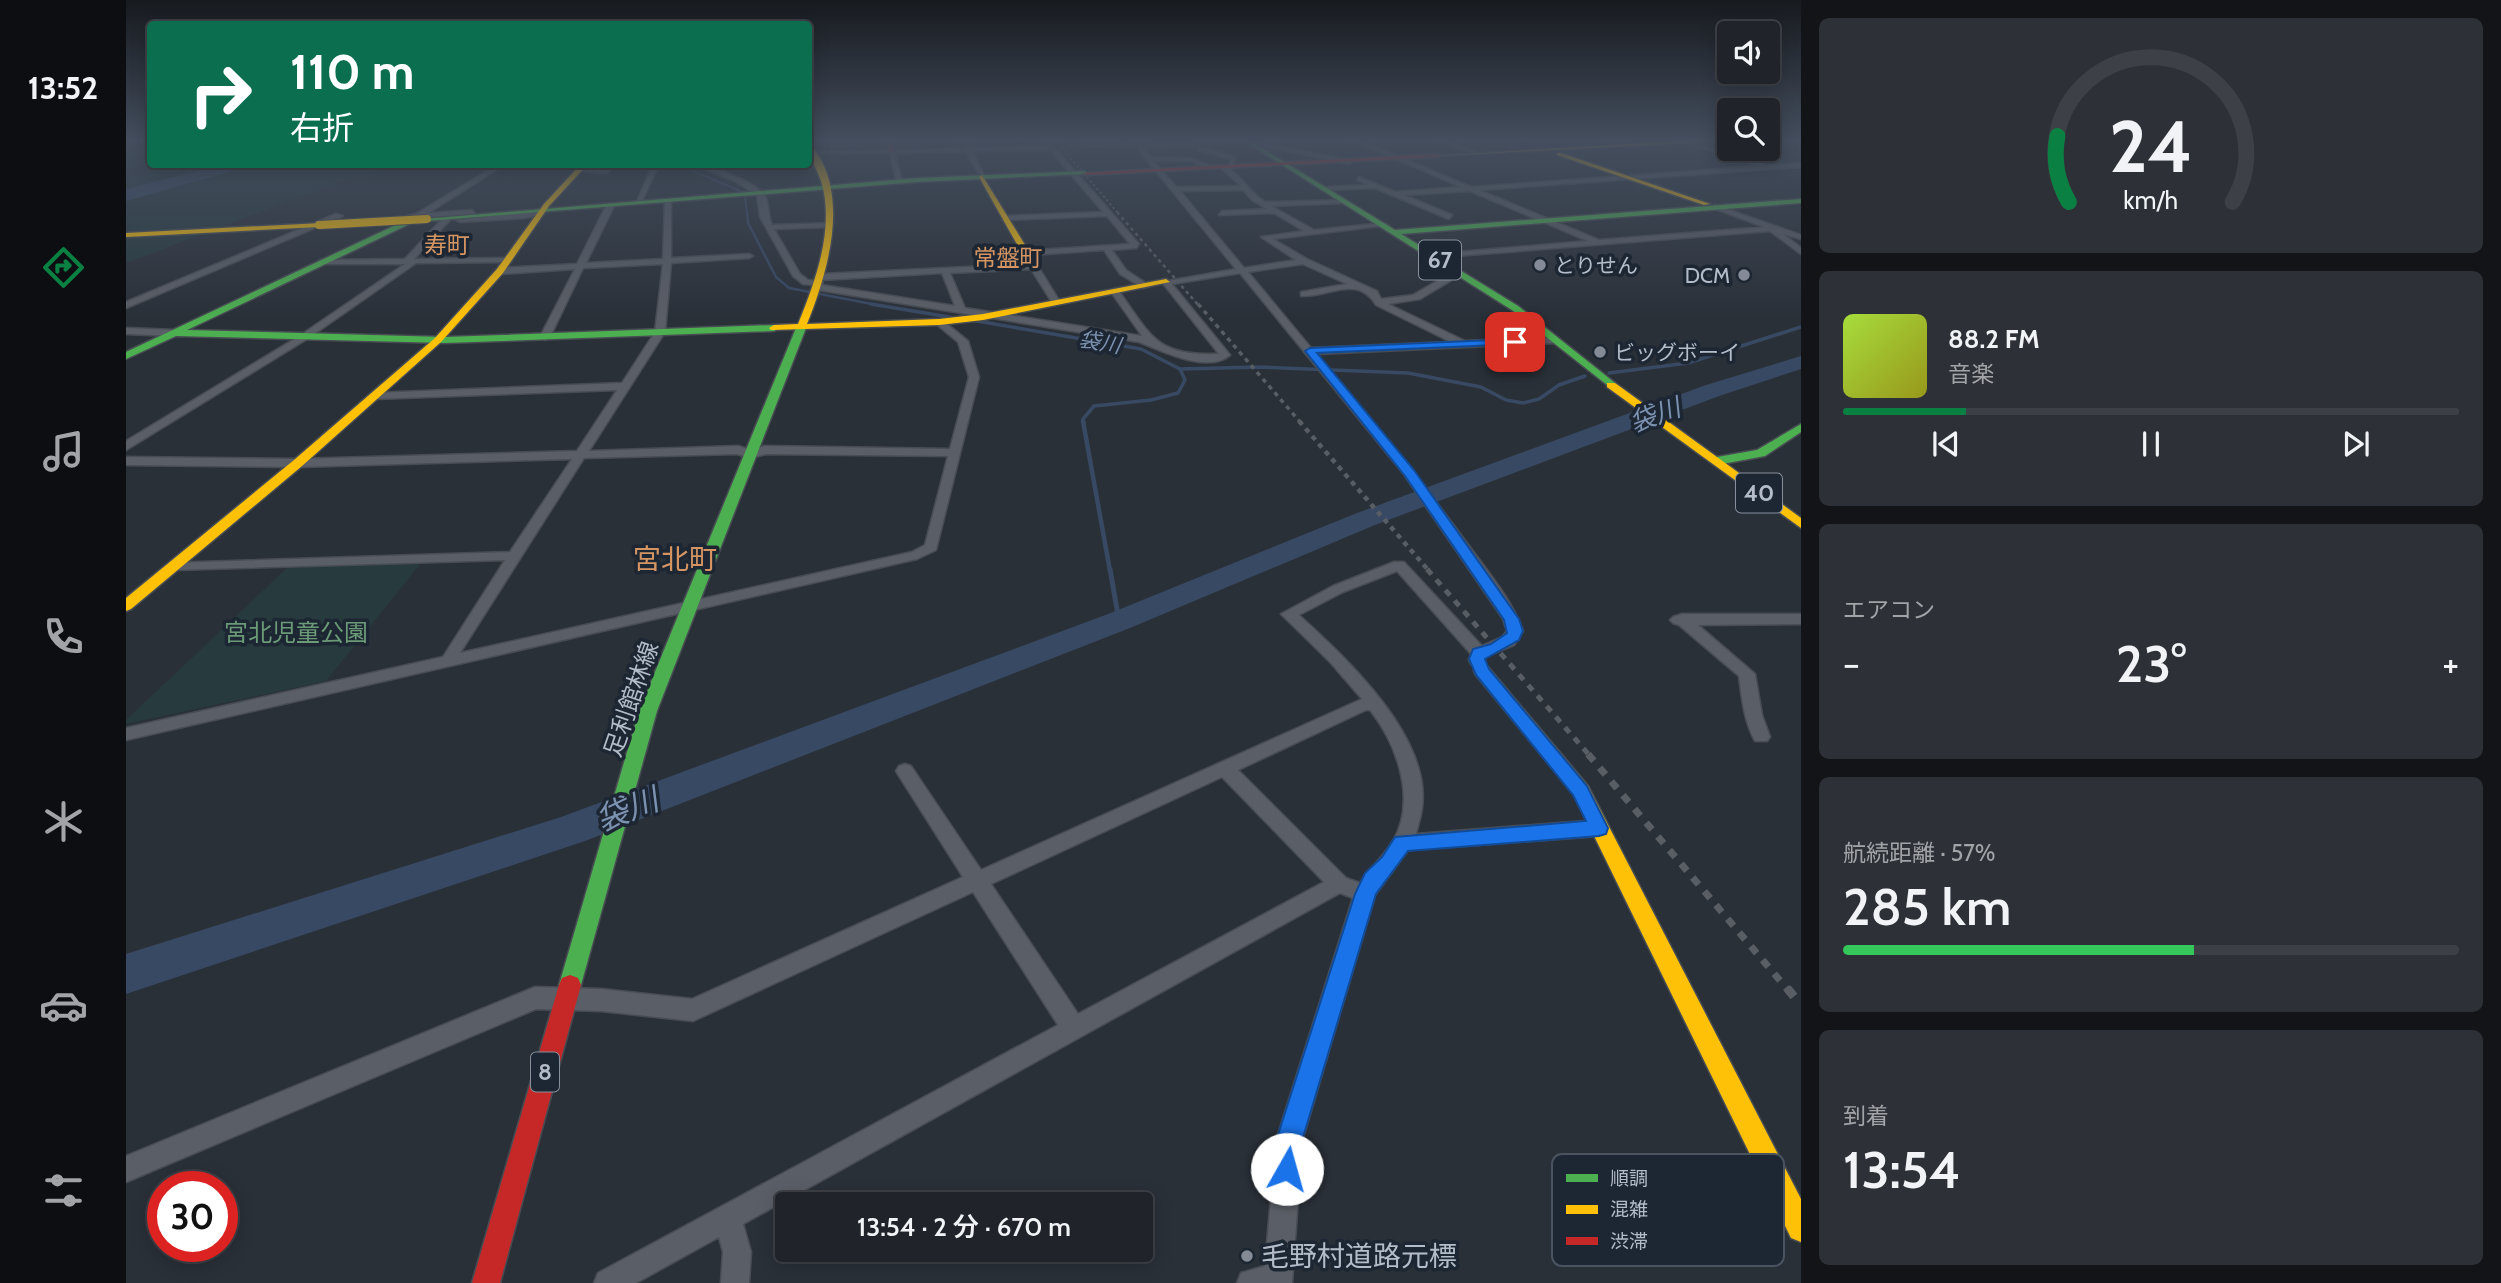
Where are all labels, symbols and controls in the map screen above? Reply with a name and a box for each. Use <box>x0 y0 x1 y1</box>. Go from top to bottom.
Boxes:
map controls <box>1717 21 1780 161</box>
button: sound <box>1717 21 1780 84</box>
text: 110 m <box>290 42 414 101</box>
icon: right <box>175 49 266 140</box>
text: 13:52 <box>28 68 98 107</box>
button: search <box>1717 98 1780 161</box>
text: 24 <box>2109 102 2193 190</box>
text: 右折 <box>290 108 354 147</box>
text: km/h <box>2124 184 2178 214</box>
district label: 寿町 <box>424 231 470 259</box>
road number: 67 <box>1419 241 1461 280</box>
icon: directions <box>39 243 88 292</box>
district label: 常盤町 <box>974 244 1043 272</box>
place label: とりせん <box>1554 253 1638 278</box>
marker: とりせん <box>1532 257 1548 273</box>
place label: DCM <box>1685 263 1730 288</box>
marker: DCM <box>1736 267 1752 283</box>
pin <box>1485 312 1545 372</box>
icon: arrive <box>1496 323 1534 361</box>
text: 88.2 FM <box>1948 323 2040 355</box>
water label: 袋川 <box>1077 326 1125 358</box>
place label: ビッグボーイ <box>1614 340 1740 365</box>
marker: ビッグボーイ <box>1592 344 1608 360</box>
text: 音楽 <box>1948 360 1994 388</box>
water label: 袋川 <box>1625 390 1688 439</box>
icon: previous <box>1927 425 1965 463</box>
icon: pause <box>2132 425 2170 463</box>
icon: next <box>2337 425 2375 463</box>
icon: music <box>39 427 88 476</box>
road number: 40 <box>1736 474 1782 512</box>
district label: 宮北町 <box>633 542 717 576</box>
text: エアコン <box>1843 596 1935 624</box>
icon: phone <box>39 612 88 661</box>
park label: 宮北児童公園 <box>224 618 368 647</box>
text: 23° <box>2116 632 2186 695</box>
street label: 足利館林線 <box>598 638 664 760</box>
text: − <box>1843 640 1860 687</box>
text: + <box>2442 640 2459 687</box>
water label: 袋川 <box>590 778 667 839</box>
icon: climate <box>39 797 88 846</box>
text: 航続距離 · 57% <box>1843 839 1996 867</box>
text: 285 km <box>1843 875 2011 938</box>
icon: car <box>39 981 88 1030</box>
road number: 8 <box>531 1052 559 1092</box>
text: 到着 <box>1843 1102 1889 1130</box>
position arrow <box>1250 1132 1324 1206</box>
text: 13:54 <box>1843 1138 1960 1201</box>
legend <box>1552 1154 1784 1266</box>
icon: filters <box>39 1166 88 1215</box>
text: 順調 <box>1610 1167 1648 1190</box>
speed limit sign: 30 <box>147 1171 238 1262</box>
text: 混雑 <box>1610 1198 1648 1221</box>
text: 13:54 · 2 分 · 670 m <box>857 1211 1071 1243</box>
text: 渋滞 <box>1610 1230 1648 1253</box>
place label: 毛野村道路元標 <box>1261 1239 1457 1273</box>
marker: 毛野村道路元標 <box>1239 1248 1255 1264</box>

